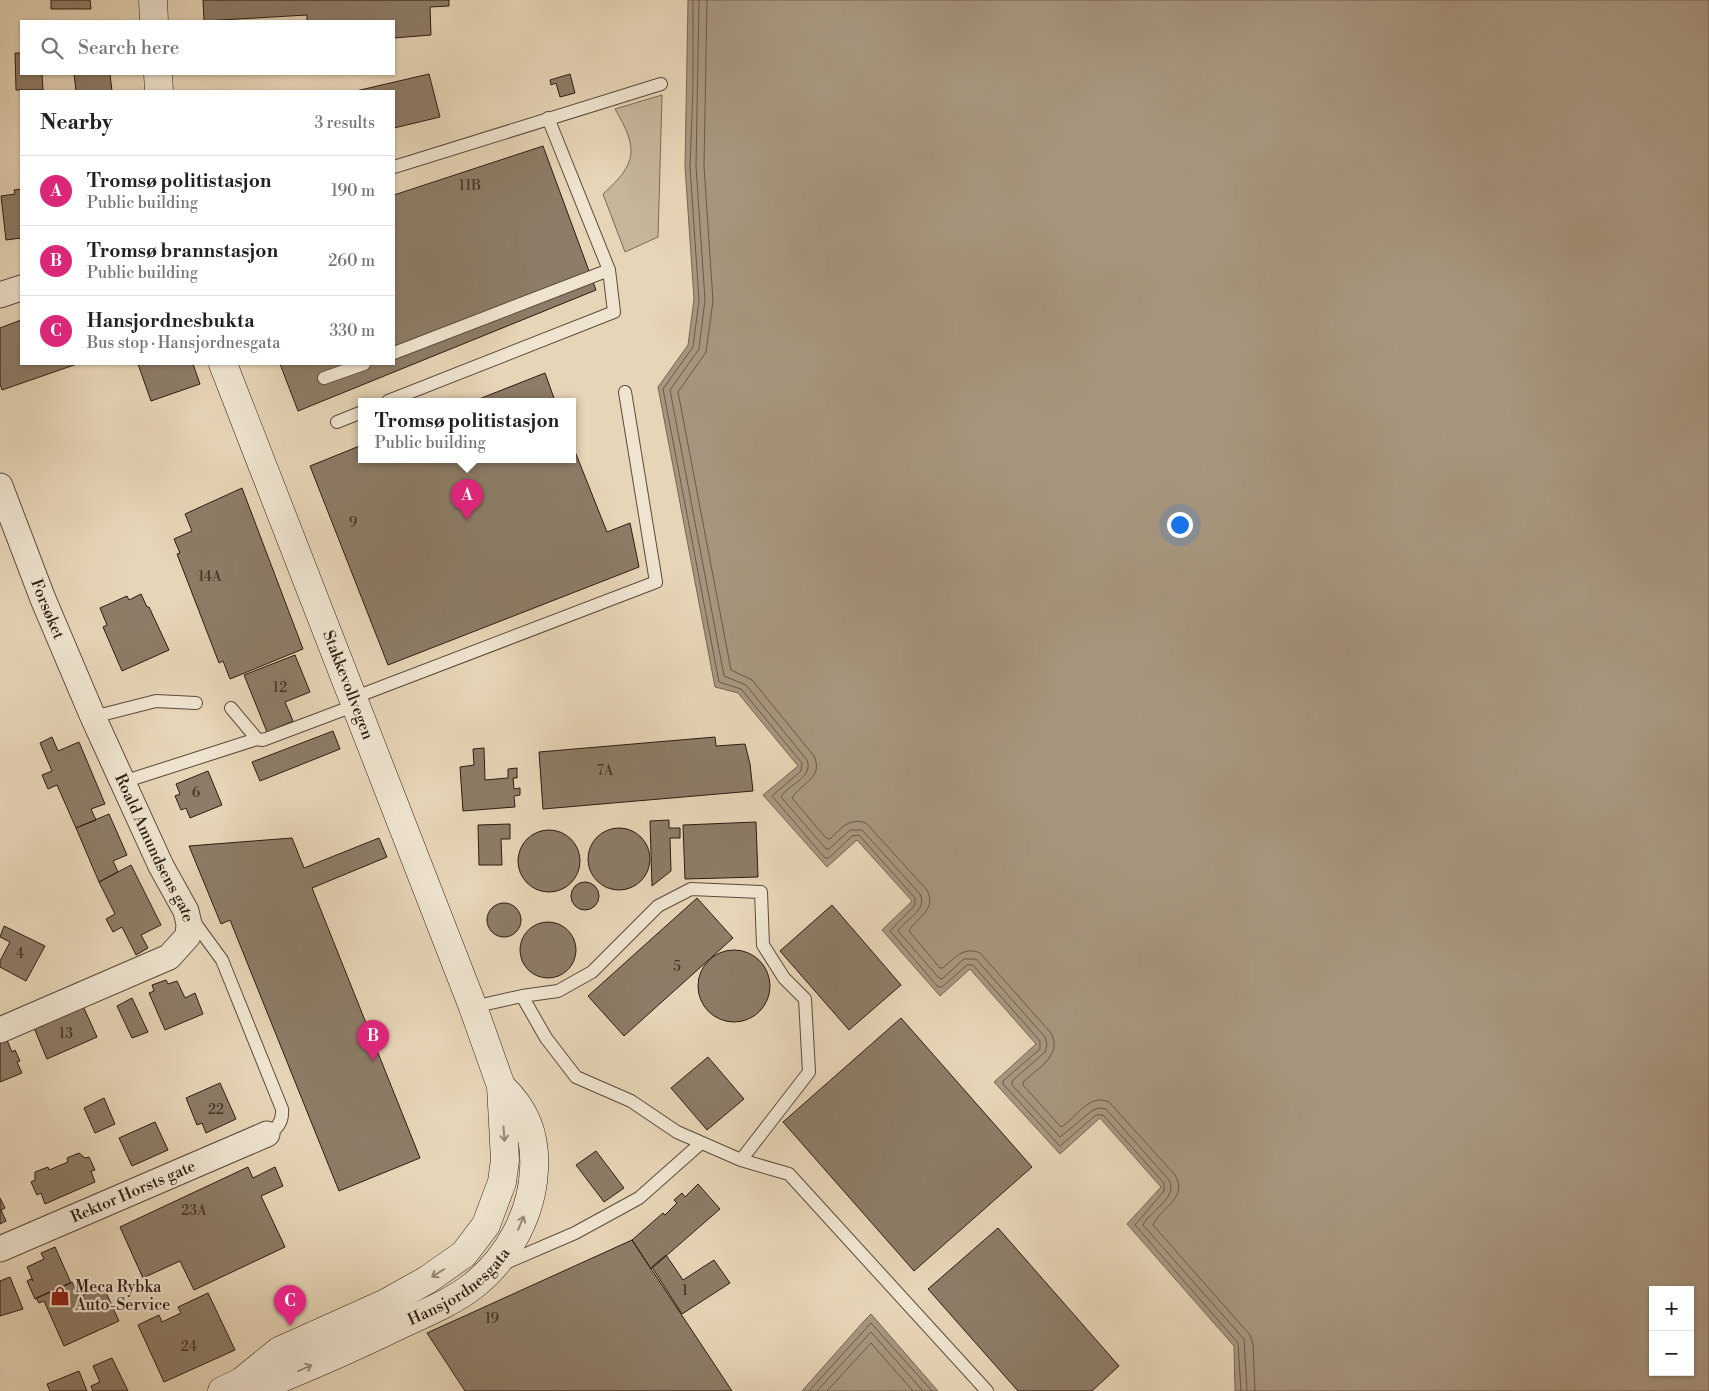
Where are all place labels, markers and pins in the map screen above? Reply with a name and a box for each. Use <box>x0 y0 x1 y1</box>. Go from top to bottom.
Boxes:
pin: A <box>451 479 483 520</box>
pin: B <box>357 1020 389 1061</box>
place label: Meca Rybka Auto-Service <box>74 1277 170 1315</box>
shop icon: Meca Rybka Auto-Service <box>49 1285 71 1307</box>
pin: C <box>274 1285 306 1326</box>

